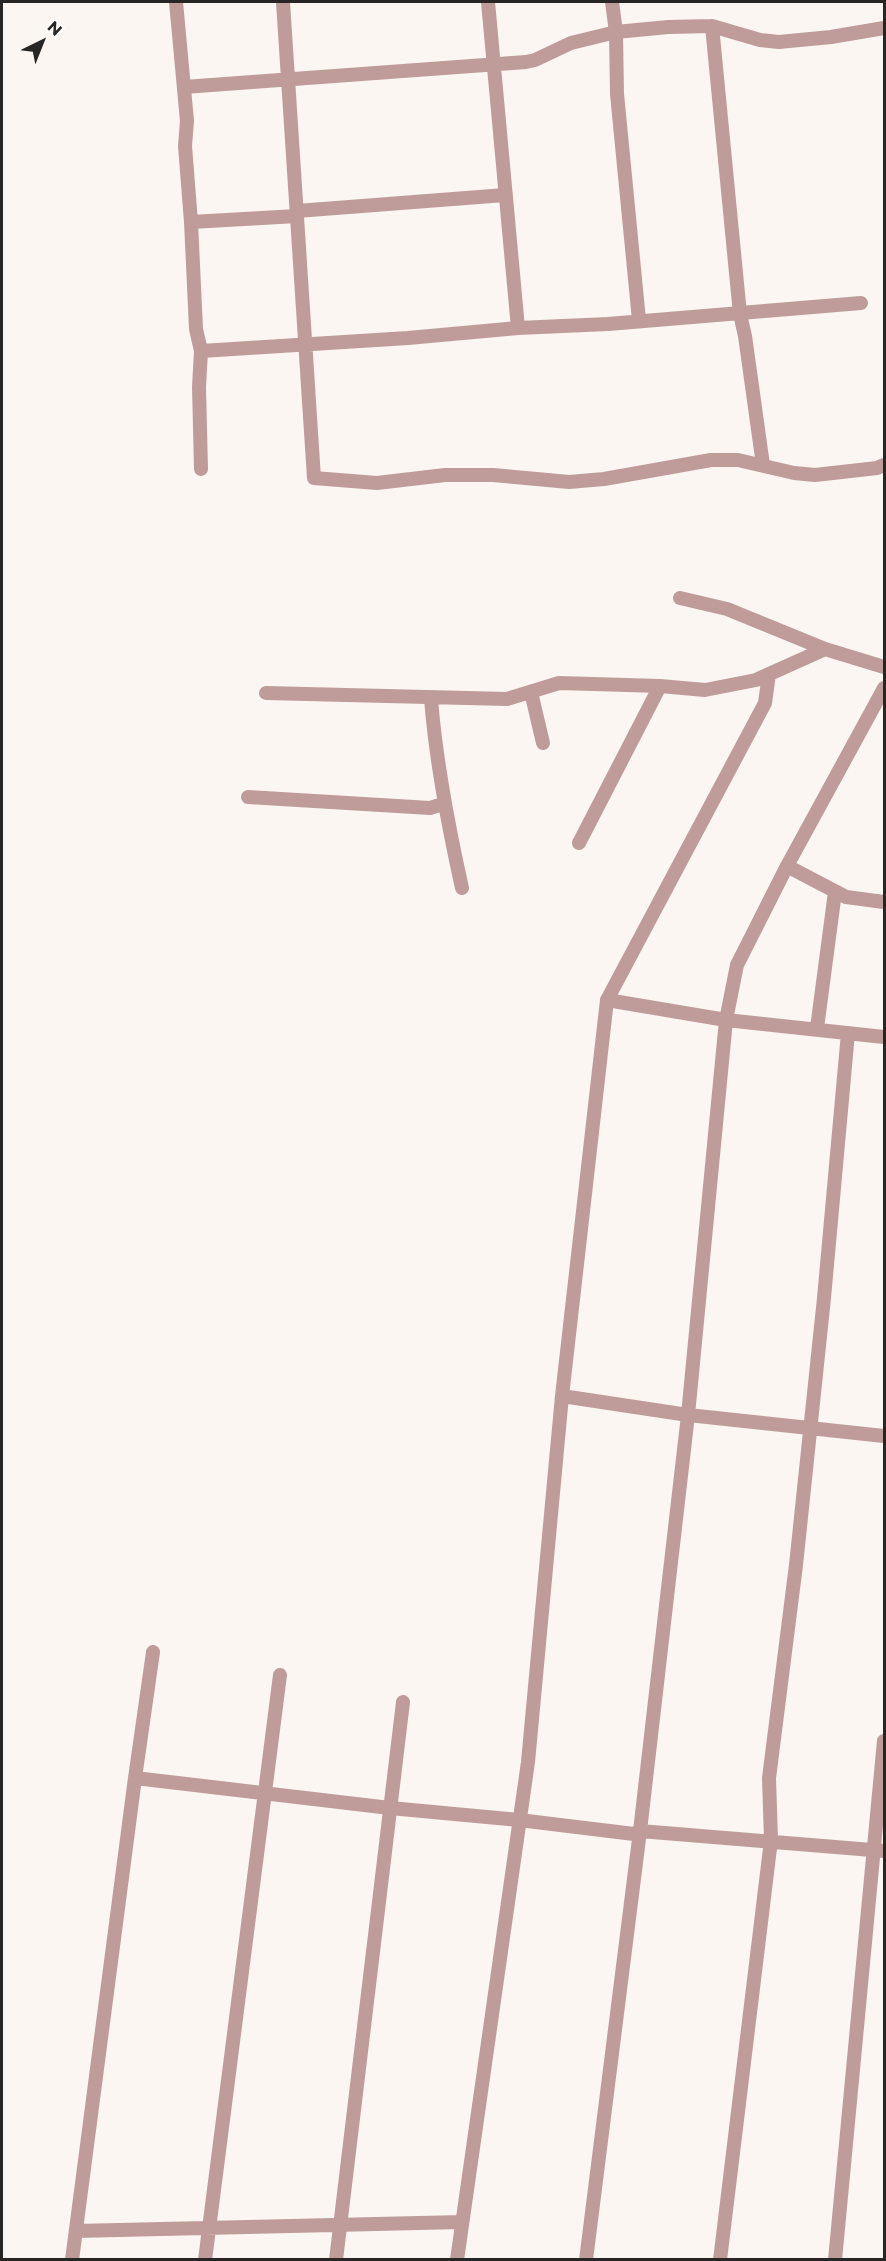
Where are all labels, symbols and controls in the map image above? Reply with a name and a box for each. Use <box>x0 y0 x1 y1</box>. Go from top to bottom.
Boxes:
north arrow <box>12 12 72 72</box>
text: N <box>43 17 66 40</box>

